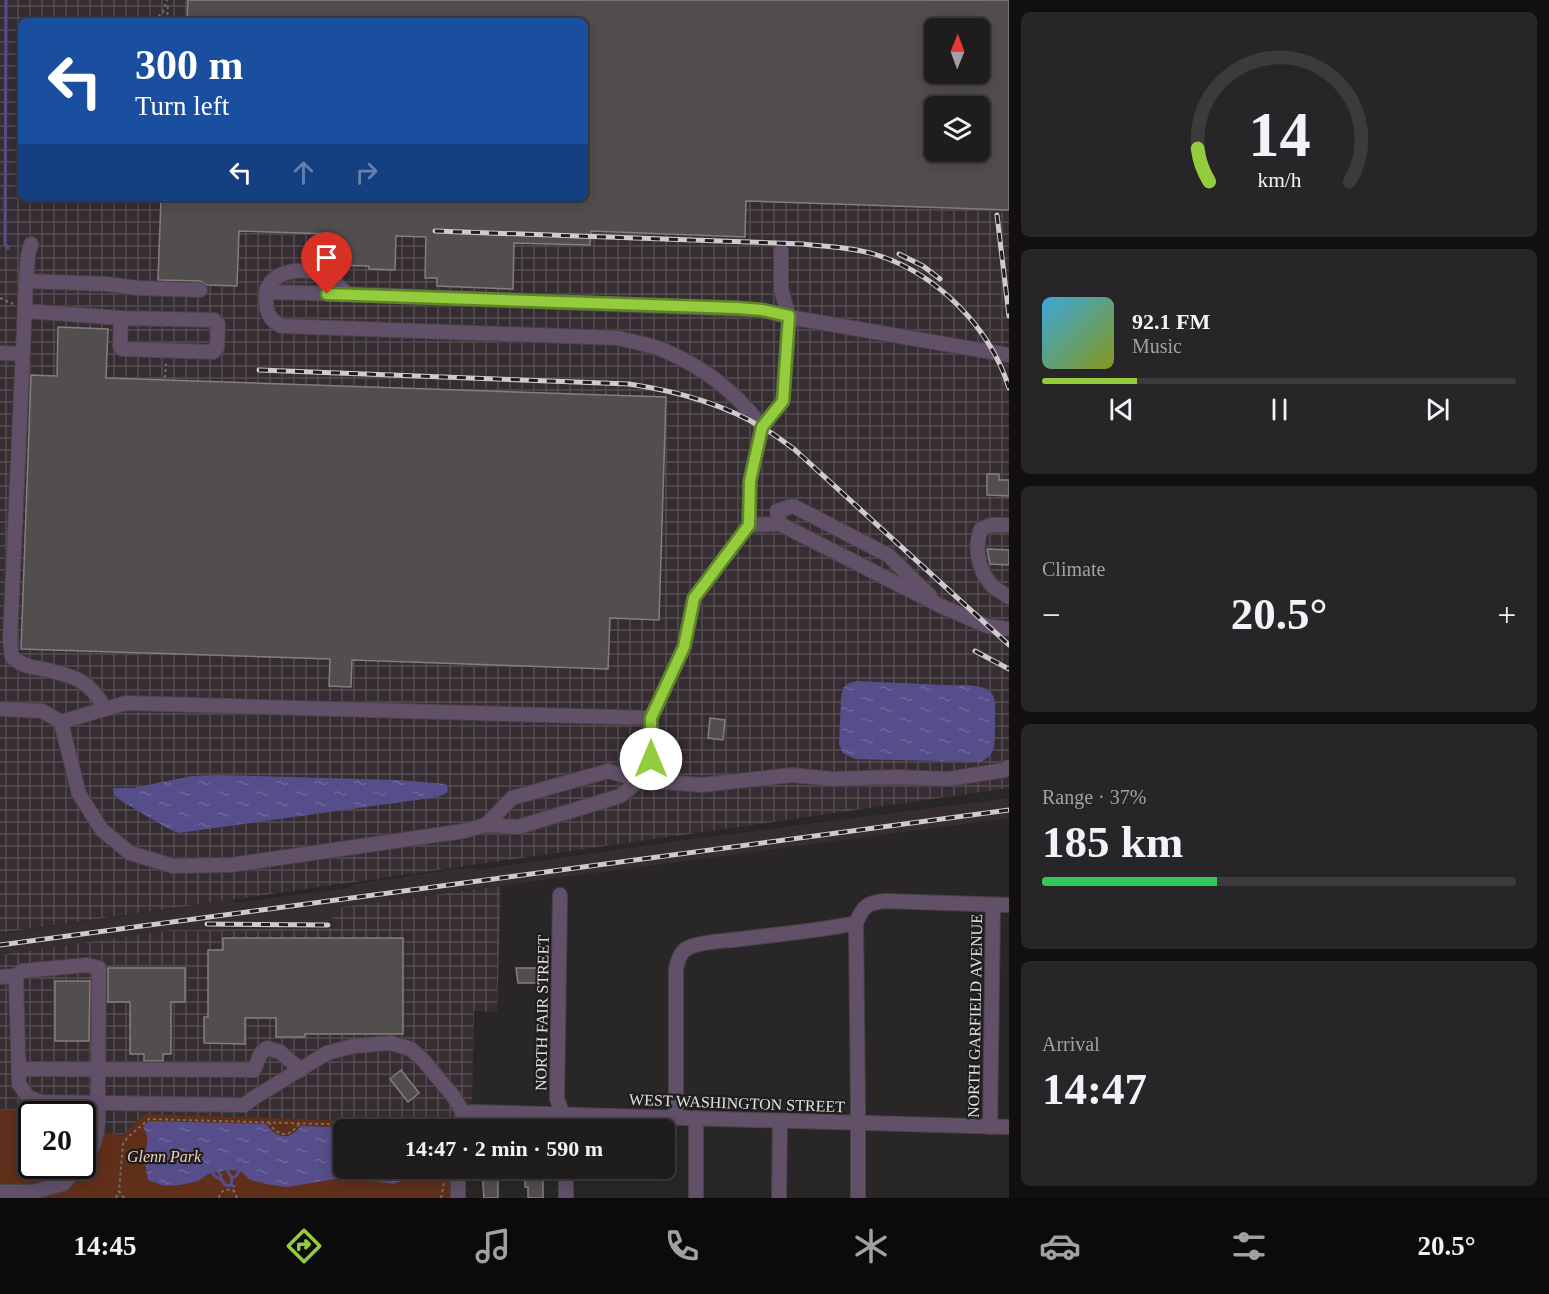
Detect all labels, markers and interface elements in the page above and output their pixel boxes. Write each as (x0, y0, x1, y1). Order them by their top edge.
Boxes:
north arrow (924, 18, 990, 84)
map controls (924, 18, 990, 162)
icon: left (36, 42, 114, 120)
text: 300 m (135, 42, 244, 88)
text: Turn left (135, 91, 229, 121)
button: layers (924, 96, 990, 162)
text: 14 (1248, 100, 1310, 169)
icon: left (224, 156, 257, 189)
icon: ahead (287, 156, 320, 189)
icon: right (350, 156, 383, 189)
text: km/h (1257, 168, 1301, 192)
pin (301, 232, 352, 294)
icon: arrive (310, 241, 343, 274)
text: 92.1 FM (1132, 309, 1210, 334)
text: Music (1132, 335, 1182, 357)
icon: previous (1105, 393, 1138, 426)
icon: pause (1263, 393, 1296, 426)
icon: next (1421, 393, 1454, 426)
text: Climate (1042, 558, 1105, 580)
text: 20.5° (1231, 589, 1327, 639)
text: − (1042, 597, 1061, 633)
text: + (1497, 597, 1516, 633)
position arrow (619, 727, 683, 791)
text: Range · 37% (1042, 786, 1146, 808)
text: 185 km (1042, 817, 1183, 867)
street label: NORTH GARFIELD AVENUE (965, 914, 985, 1118)
street label: NORTH FAIR STREET (532, 935, 552, 1091)
text: Arrival (1042, 1033, 1100, 1055)
text: 14:47 (1042, 1064, 1147, 1114)
street label: WEST WASHINGTON STREET (629, 1091, 845, 1115)
speed limit sign: 20 (18, 1101, 96, 1179)
text: 14:47 · 2 min · 590 m (405, 1136, 603, 1161)
park label: Glenn Park (127, 1148, 202, 1165)
icon: directions (283, 1225, 325, 1267)
icon: music (472, 1225, 514, 1267)
icon: phone (661, 1225, 703, 1267)
icon: climate (850, 1225, 892, 1267)
icon: car (1039, 1225, 1081, 1267)
icon: filters (1228, 1225, 1270, 1267)
text: 14:45 (73, 1231, 136, 1261)
text: 20.5° (1417, 1231, 1475, 1261)

